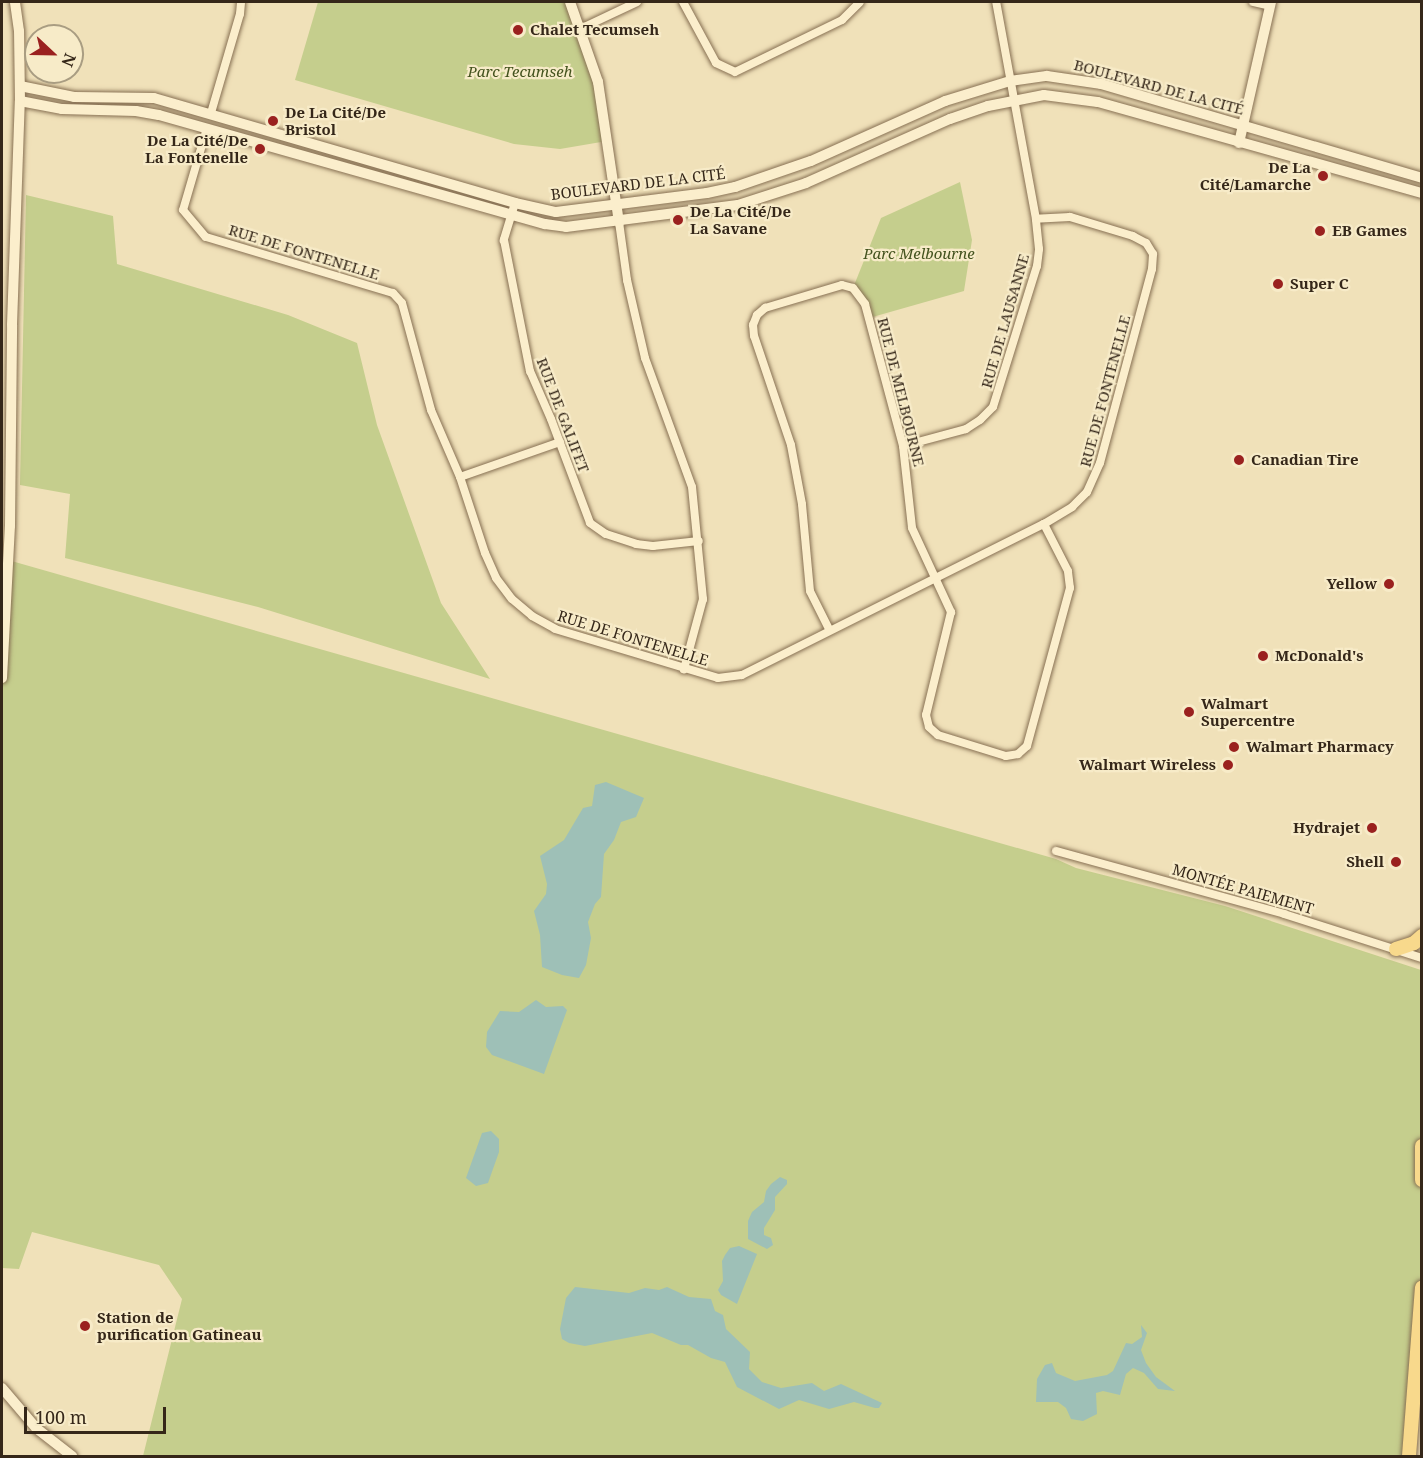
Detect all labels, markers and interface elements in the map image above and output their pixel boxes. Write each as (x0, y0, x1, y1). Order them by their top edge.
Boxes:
place label: Chalet Tecumseh (530, 21, 659, 39)
marker: Chalet Tecumseh (511, 23, 525, 37)
north arrow (24, 24, 84, 84)
text: N (56, 50, 81, 70)
street label: BOULEVARD DE LA CITÉ (1072, 56, 1246, 118)
park label: Parc Tecumseh (467, 63, 573, 81)
place label: De La Cité/De Bristol (285, 103, 386, 138)
marker: De La Cité/De Bristol (266, 114, 280, 128)
place label: De La Cité/De La Fontenelle (145, 131, 248, 166)
marker: De La Cité/De La Fontenelle (253, 142, 267, 156)
place label: De La Cité/Lamarche (1200, 158, 1311, 193)
street label: BOULEVARD DE LA CITÉ (550, 164, 726, 204)
marker: De La Cité/Lamarche (1316, 169, 1330, 183)
place label: De La Cité/De La Savane (690, 202, 791, 237)
marker: De La Cité/De La Savane (671, 213, 685, 227)
street label: RUE DE FONTENELLE (226, 220, 382, 284)
place label: EB Games (1332, 222, 1407, 240)
marker: EB Games (1313, 224, 1327, 238)
park label: Parc Melbourne (863, 245, 975, 263)
street label: RUE DE LAUSANNE (977, 252, 1033, 390)
place label: Super C (1290, 275, 1349, 293)
marker: Super C (1271, 277, 1285, 291)
street label: RUE DE FONTENELLE (1076, 313, 1134, 469)
street label: RUE DE MELBOURNE (874, 316, 928, 468)
street label: RUE DE GALIFET (533, 355, 593, 475)
place label: Canadian Tire (1251, 451, 1358, 469)
marker: Canadian Tire (1232, 453, 1246, 467)
place label: Yellow (1326, 575, 1377, 593)
marker: Yellow (1382, 577, 1396, 591)
street label: RUE DE FONTENELLE (555, 606, 711, 670)
place label: McDonald's (1275, 647, 1363, 665)
marker: McDonald's (1256, 649, 1270, 663)
place label: Walmart Supercentre (1201, 694, 1295, 729)
marker: Walmart Supercentre (1182, 705, 1196, 719)
place label: Walmart Pharmacy (1246, 738, 1394, 756)
marker: Walmart Pharmacy (1227, 740, 1241, 754)
place label: Walmart Wireless (1079, 756, 1216, 774)
marker: Walmart Wireless (1221, 758, 1235, 772)
place label: Hydrajet (1293, 819, 1360, 837)
marker: Hydrajet (1365, 821, 1379, 835)
place label: Shell (1346, 853, 1384, 871)
marker: Shell (1389, 855, 1403, 869)
street label: MONTÉE PAIEMENT (1170, 860, 1316, 918)
place label: Station de purification Gatineau (97, 1308, 261, 1343)
marker: Station de purification Gatineau (78, 1319, 92, 1333)
scale bar (27, 1395, 170, 1433)
text: 100 m (35, 1405, 87, 1429)

